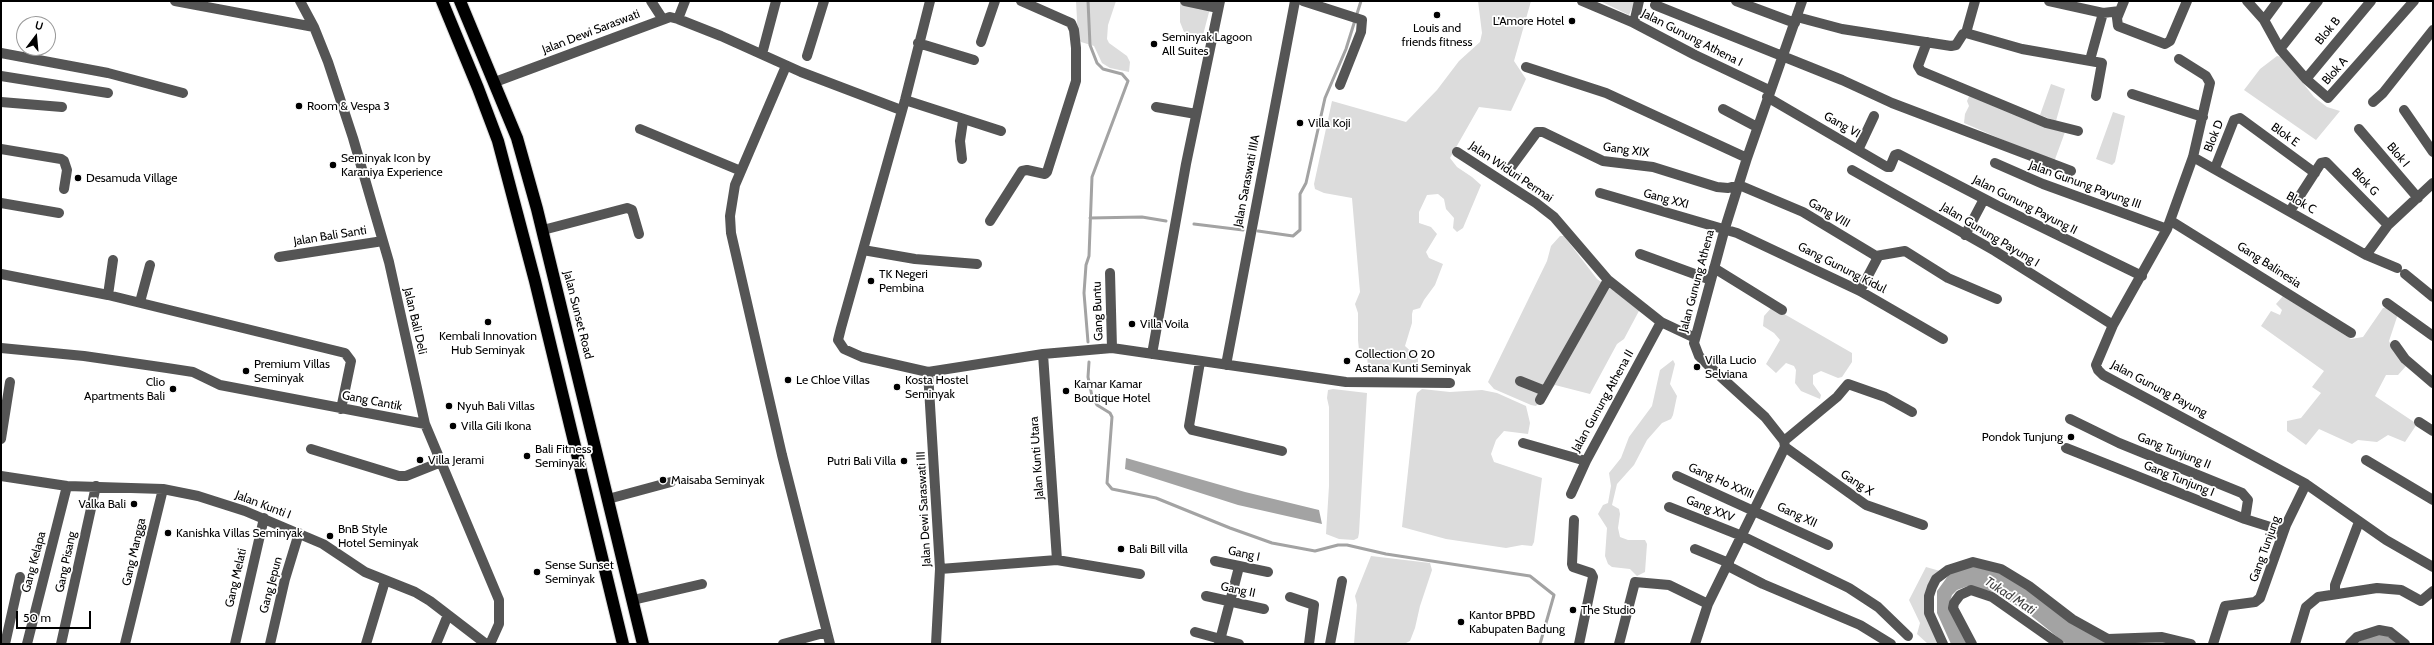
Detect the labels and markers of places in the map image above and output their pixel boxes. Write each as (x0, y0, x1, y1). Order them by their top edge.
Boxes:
marker: Louis and friends fitness (1432, 10, 1442, 20)
place label: L'Amore Hotel (1493, 14, 1564, 28)
marker: L'Amore Hotel (1567, 16, 1577, 26)
place label: Louis and friends fitness (1402, 21, 1472, 49)
place label: Seminyak Lagoon All Suites (1162, 30, 1252, 58)
marker: Seminyak Lagoon All Suites (1149, 39, 1159, 49)
place label: Room & Vespa 3 (307, 99, 390, 113)
marker: Room & Vespa 3 (294, 101, 304, 111)
place label: Villa Koji (1308, 116, 1351, 130)
marker: Villa Koji (1295, 118, 1305, 128)
place label: Seminyak Icon by Karaniya Experience (341, 151, 443, 179)
marker: Seminyak Icon by Karaniya Experience (328, 160, 338, 170)
place label: Desamuda Village (86, 171, 177, 185)
marker: Desamuda Village (73, 173, 83, 183)
place label: TK Negeri Pembina (879, 267, 928, 295)
marker: TK Negeri Pembina (866, 276, 876, 286)
marker: Kembali Innovation Hub Seminyak (483, 317, 493, 327)
place label: Villa Voila (1140, 317, 1189, 331)
marker: Villa Voila (1127, 319, 1137, 329)
place label: Kembali Innovation Hub Seminyak (439, 329, 537, 357)
place label: Collection O 20 Astana Kunti Seminyak (1355, 347, 1471, 375)
place label: Villa Lucio Selviana (1705, 353, 1756, 381)
marker: Collection O 20 Astana Kunti Seminyak (1342, 356, 1352, 366)
place label: Premium Villas Seminyak (254, 357, 330, 385)
marker: Villa Lucio Selviana (1692, 362, 1702, 372)
marker: Premium Villas Seminyak (241, 366, 251, 376)
place label: Le Chloe Villas (796, 373, 870, 387)
place label: Kosta Hostel Seminyak (905, 373, 968, 401)
place label: Clio Apartments Bali (84, 375, 165, 403)
marker: Le Chloe Villas (783, 375, 793, 385)
place label: Kamar Kamar Boutique Hotel (1074, 377, 1150, 405)
marker: Kosta Hostel Seminyak (892, 382, 902, 392)
marker: Clio Apartments Bali (168, 384, 178, 394)
marker: Kamar Kamar Boutique Hotel (1061, 386, 1071, 396)
place label: Nyuh Bali Villas (457, 399, 535, 413)
marker: Nyuh Bali Villas (444, 401, 454, 411)
place label: Villa Gili Ikona (461, 419, 531, 433)
marker: Villa Gili Ikona (448, 421, 458, 431)
place label: Pondok Tunjung (1982, 430, 2063, 444)
marker: Pondok Tunjung (2066, 432, 2076, 442)
place label: Bali Fitness Seminyak (535, 442, 592, 470)
marker: Bali Fitness Seminyak (522, 451, 532, 461)
place label: Villa Jerami (428, 453, 484, 467)
place label: Putri Bali Villa (827, 454, 896, 468)
marker: Villa Jerami (415, 455, 425, 465)
marker: Putri Bali Villa (899, 456, 909, 466)
place label: Maisaba Seminyak (671, 473, 765, 487)
marker: Maisaba Seminyak (658, 475, 668, 485)
place label: Valka Bali (78, 497, 126, 511)
marker: Valka Bali (129, 499, 139, 509)
place label: BnB Style Hotel Seminyak (338, 522, 418, 550)
place label: Kanishka Villas Seminyak (176, 526, 302, 540)
marker: Kanishka Villas Seminyak (163, 528, 173, 538)
marker: BnB Style Hotel Seminyak (325, 531, 335, 541)
place label: Bali Bill villa (1129, 542, 1188, 556)
marker: Bali Bill villa (1116, 544, 1126, 554)
place label: Sense Sunset Seminyak (545, 558, 614, 586)
marker: Sense Sunset Seminyak (532, 567, 542, 577)
place label: The Studio (1581, 603, 1636, 617)
marker: The Studio (1568, 605, 1578, 615)
place label: Kantor BPBD Kabupaten Badung (1469, 608, 1565, 636)
marker: Kantor BPBD Kabupaten Badung (1456, 617, 1466, 627)

